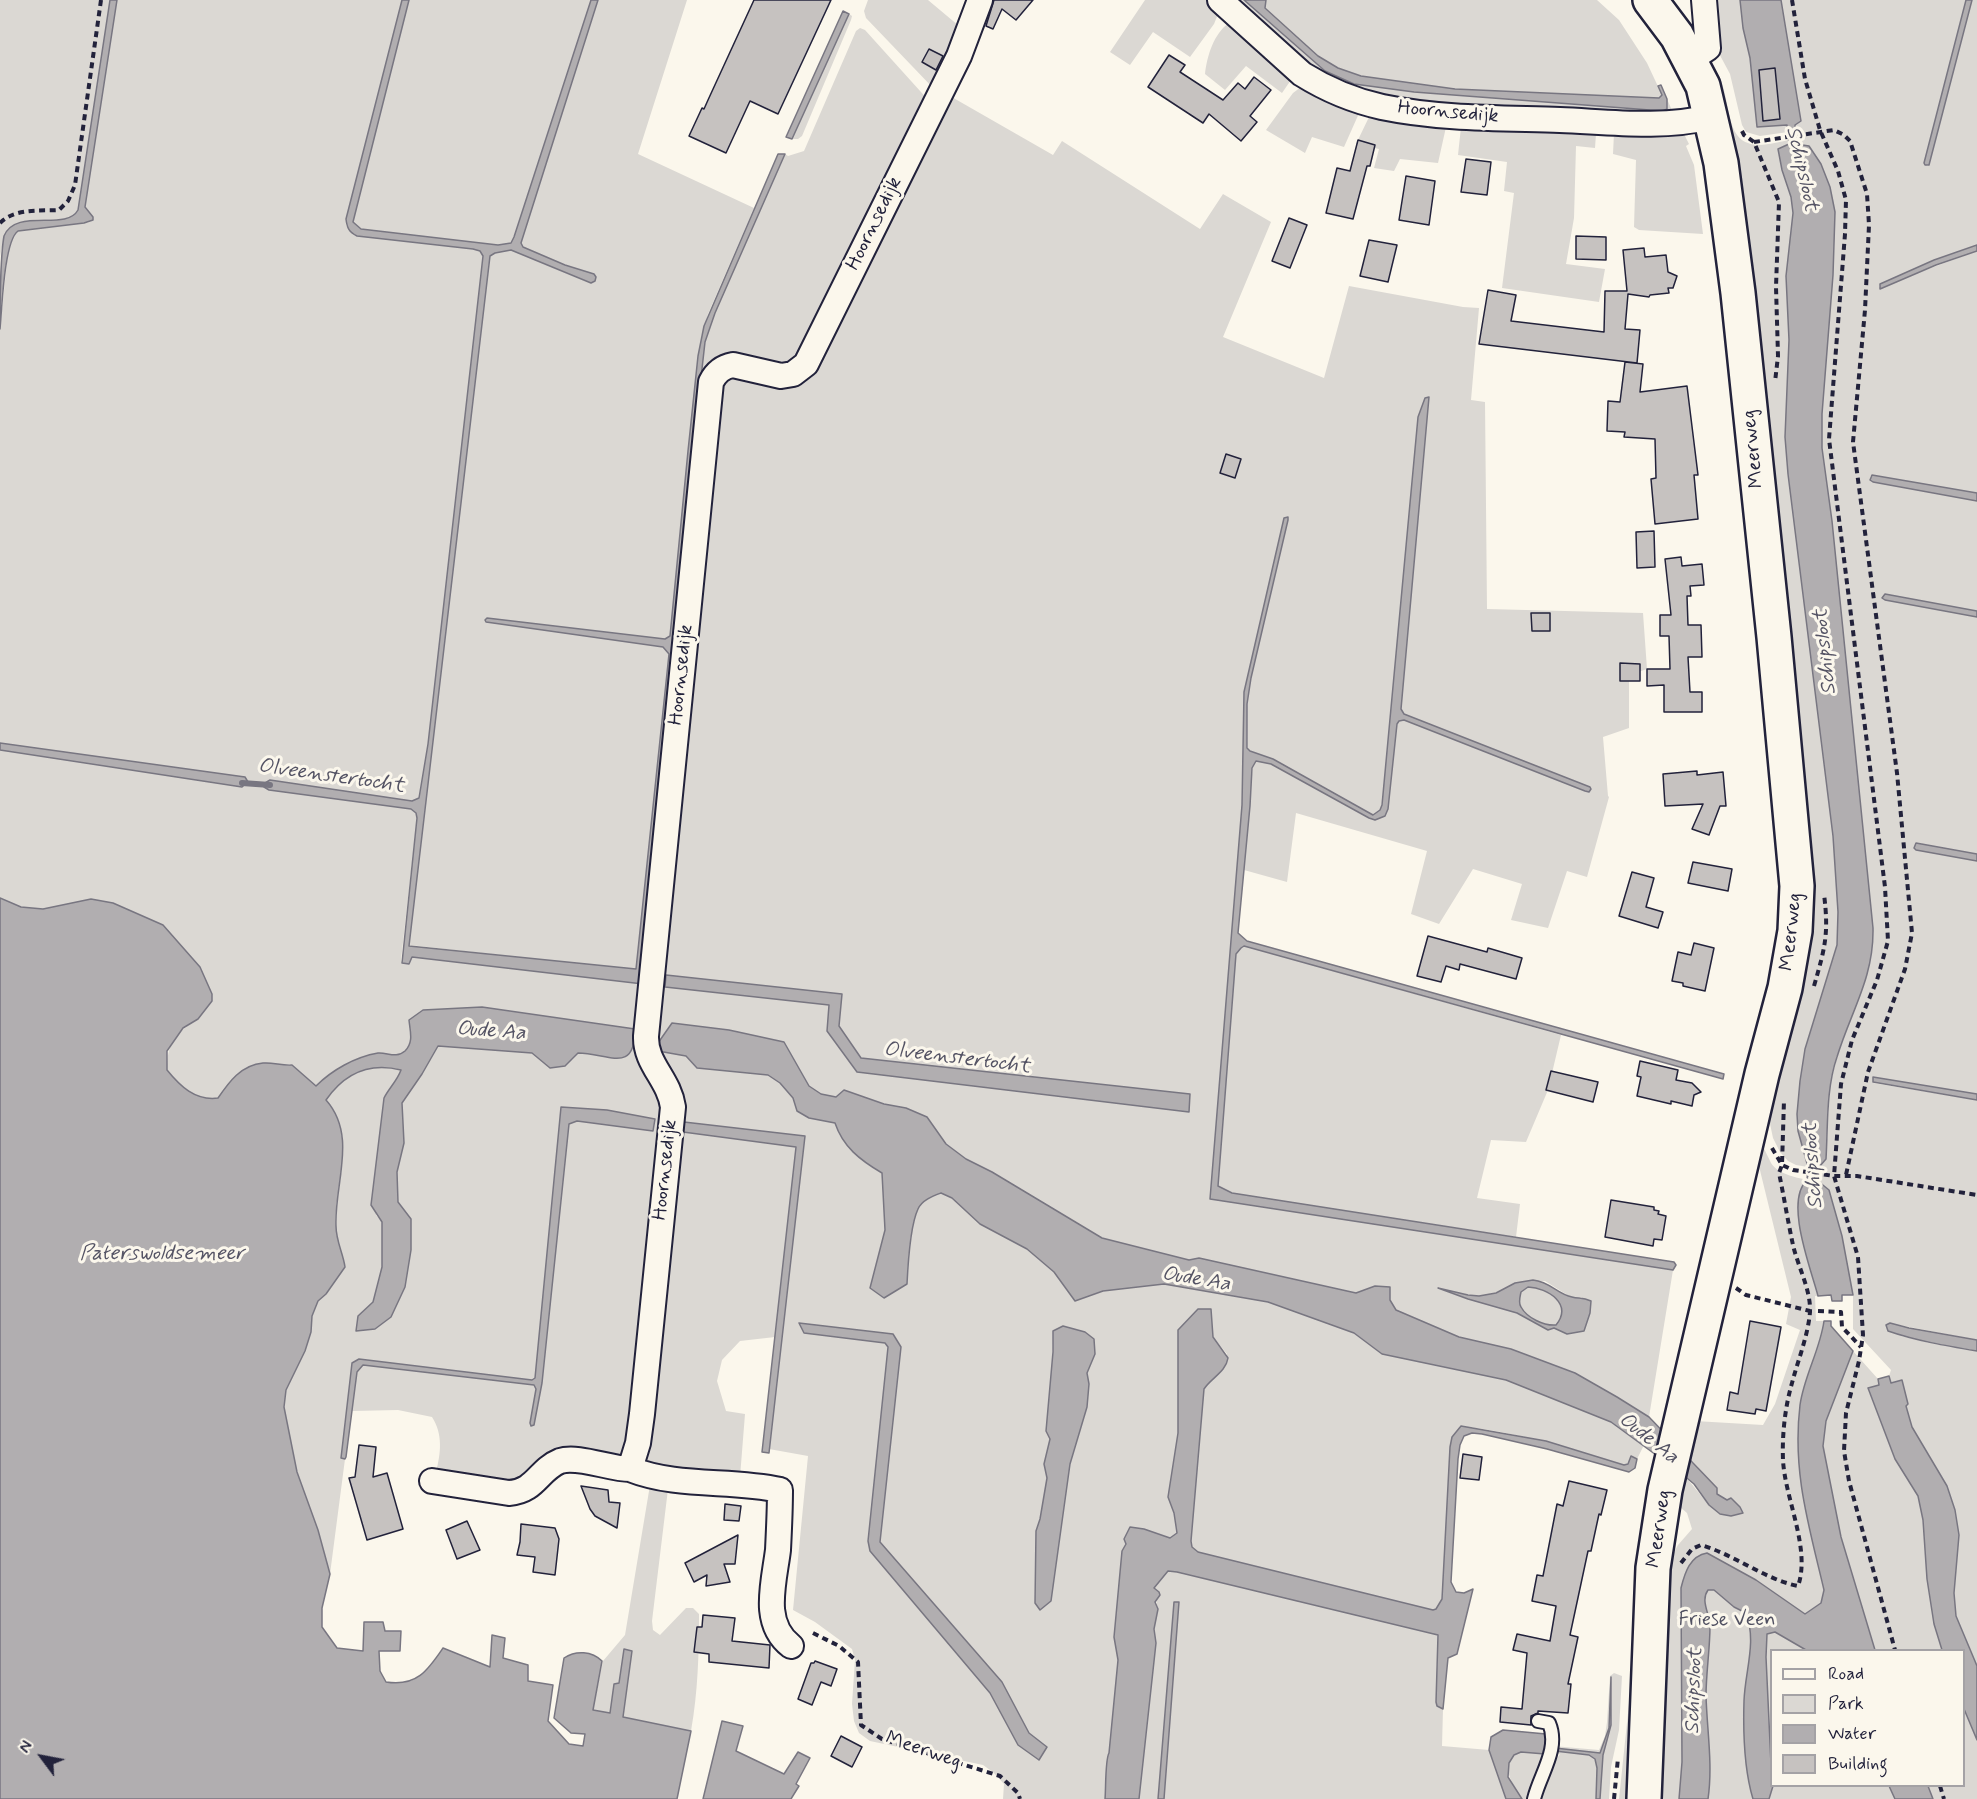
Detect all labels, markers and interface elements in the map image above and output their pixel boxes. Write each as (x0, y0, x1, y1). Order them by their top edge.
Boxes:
street label: Hoornsedijk (1397, 97, 1499, 129)
water label: Schipsloot (1779, 124, 1823, 214)
street label: Hoornsedijk (842, 173, 908, 275)
street label: Meerweg (1738, 409, 1770, 489)
water label: Schipsloot (1809, 608, 1843, 696)
street label: Hoornsedijk (665, 623, 699, 727)
water label: Olveenstertocht (256, 754, 406, 800)
street label: Meerweg (1776, 892, 1808, 972)
water label: Oude Aa (456, 1017, 526, 1047)
water label: Olveenstertocht (882, 1038, 1032, 1080)
street label: Hoornsedijk (649, 1118, 683, 1222)
water label: Schipsloot (1798, 1122, 1830, 1210)
water label: Paterswoldsemeer (80, 1242, 244, 1268)
water label: Oude Aa (1160, 1262, 1232, 1298)
water label: Oude Aa (1613, 1408, 1683, 1470)
street label: Meerweg (1643, 1488, 1677, 1570)
park label: Friese Veen (1678, 1609, 1776, 1633)
water label: Schipsloot (1681, 1648, 1709, 1734)
legend (1770, 1649, 1965, 1787)
text: Road (1828, 1662, 1864, 1686)
text: Park (1828, 1692, 1864, 1716)
text: Water (1828, 1722, 1876, 1746)
north arrow (12, 1727, 72, 1787)
street label: Meerweg (882, 1727, 964, 1775)
text: N (15, 1737, 38, 1757)
text: Building (1828, 1752, 1888, 1776)

